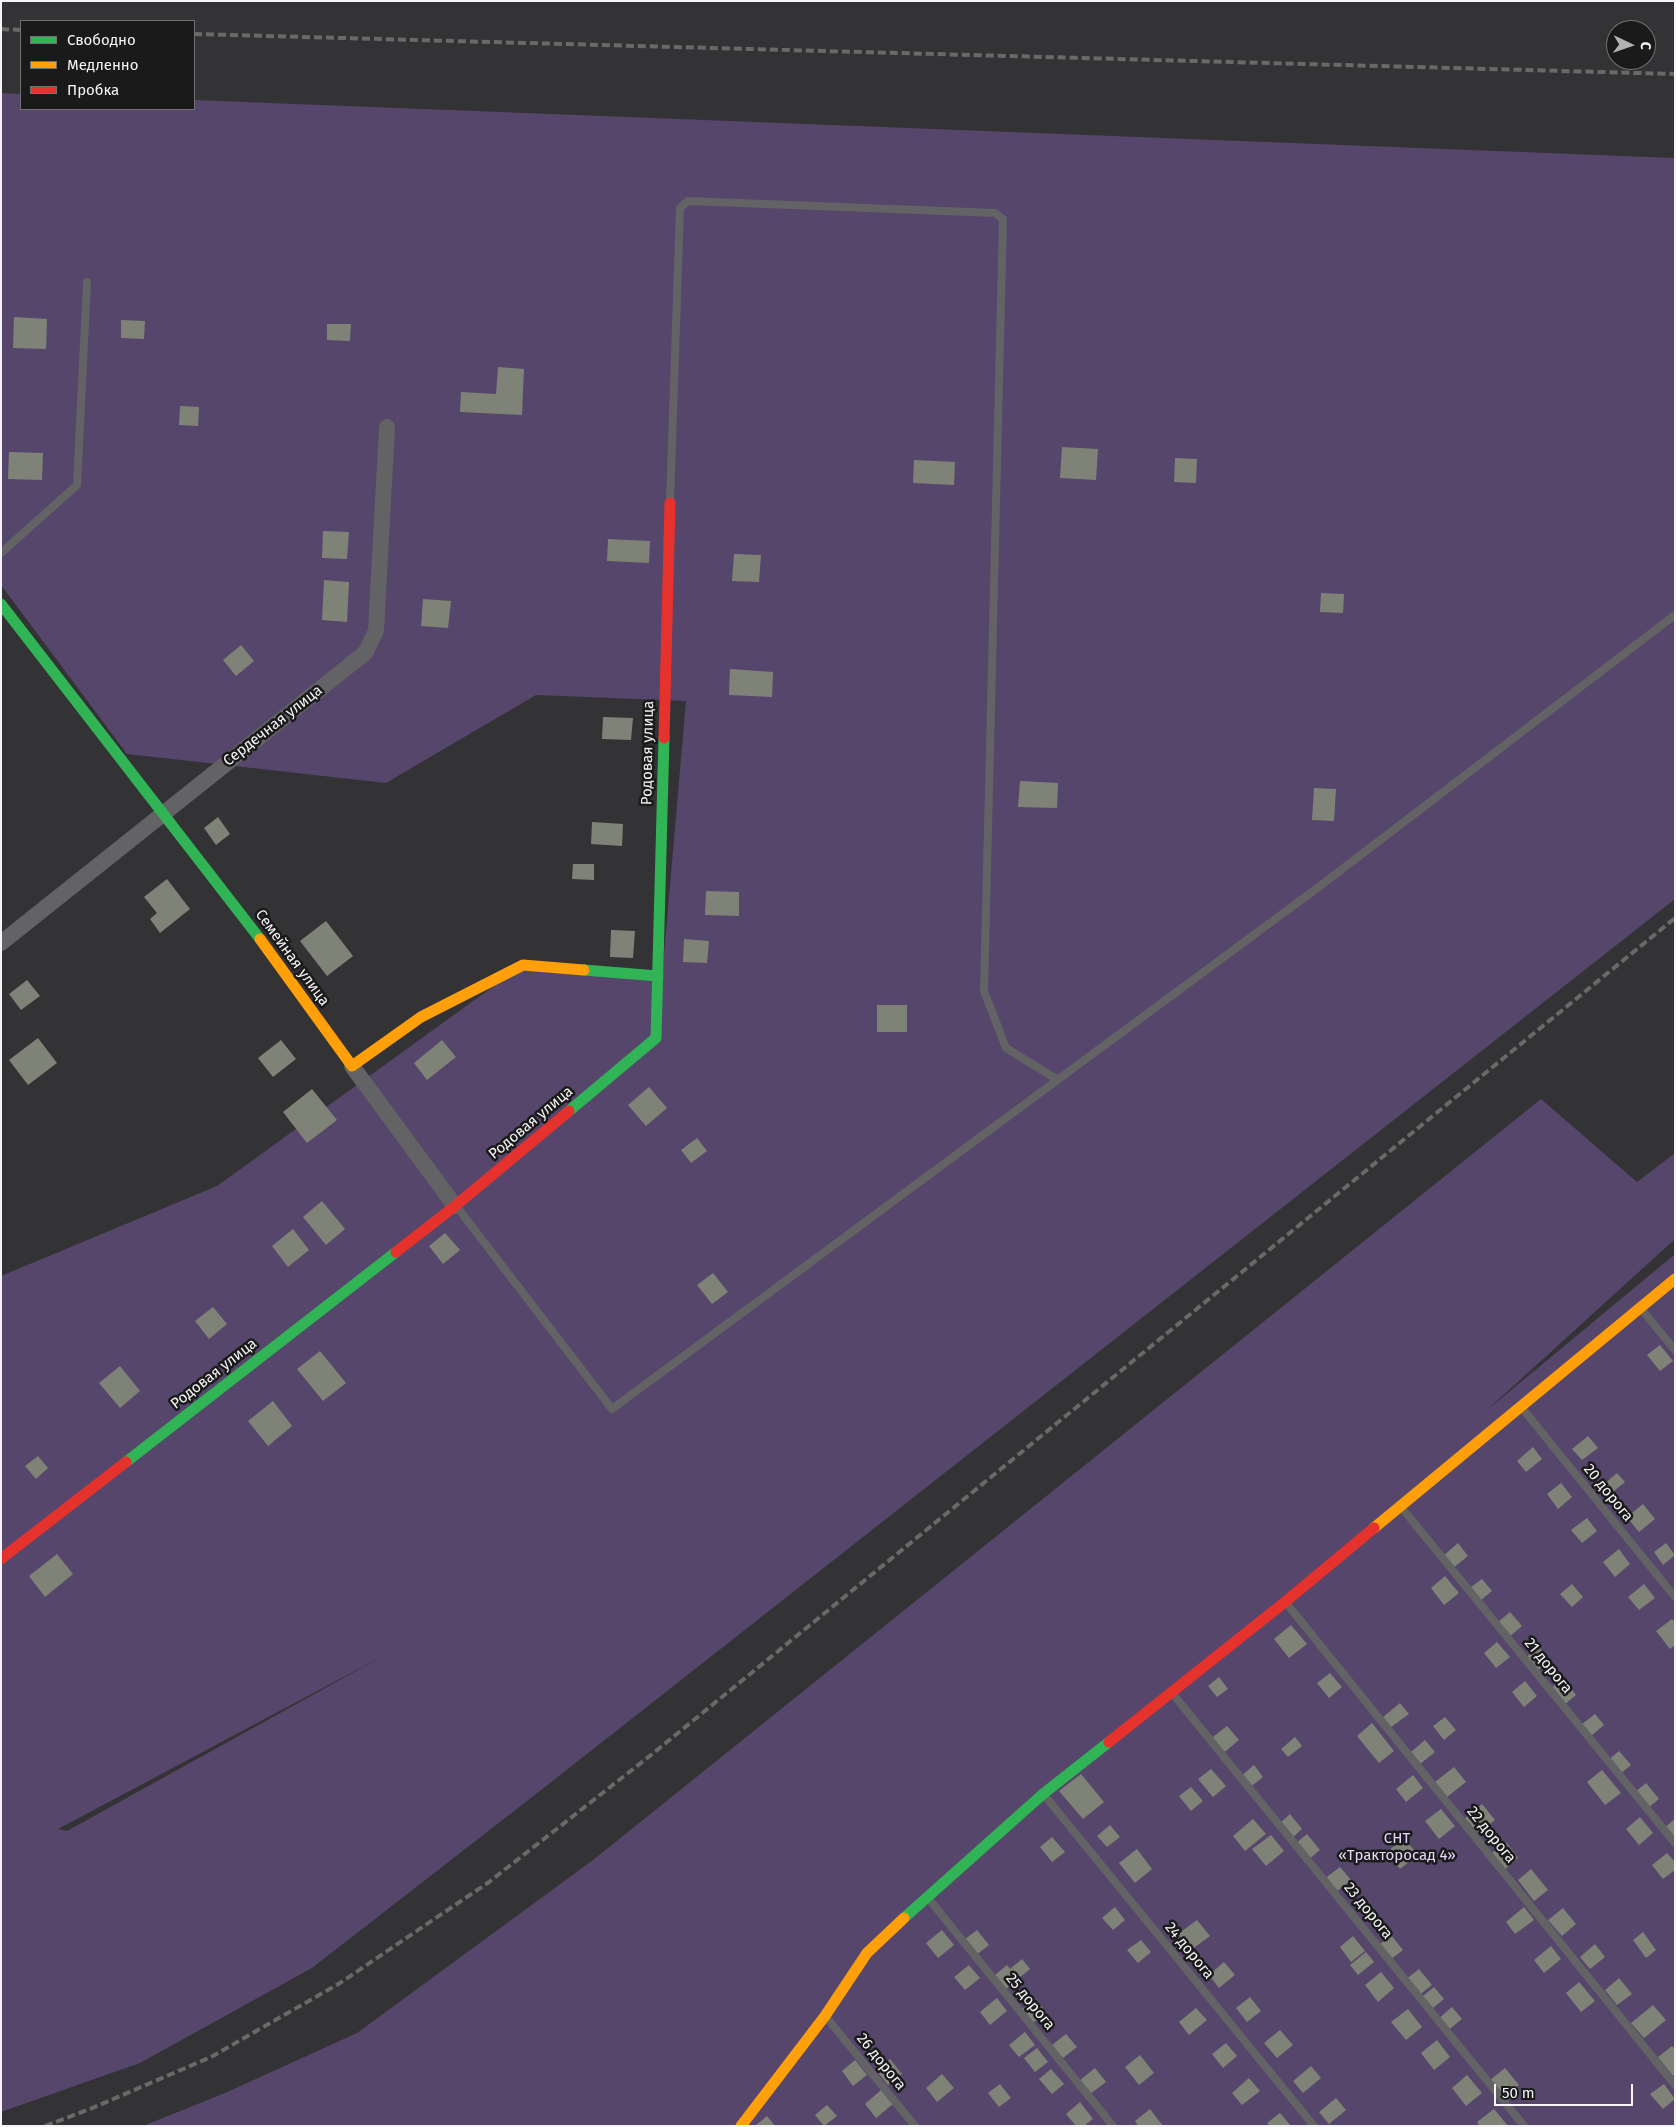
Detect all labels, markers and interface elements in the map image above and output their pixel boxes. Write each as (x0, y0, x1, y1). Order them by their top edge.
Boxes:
legend (20, 20, 195, 110)
north arrow (1606, 20, 1656, 70)
text: Свободно (67, 31, 136, 49)
text: С (1637, 41, 1654, 50)
text: Медленно (67, 56, 139, 74)
text: Пробка (67, 81, 119, 99)
street label: Сердечная улица (220, 682, 326, 770)
street label: Родовая улица (638, 701, 658, 805)
street label: Семейная улица (251, 906, 333, 1010)
street label: Родовая улица (485, 1083, 577, 1163)
street label: Родовая улица (167, 1335, 261, 1413)
street label: 20 дорога (1579, 1461, 1637, 1525)
street label: 21 дорога (1520, 1635, 1576, 1697)
street label: 22 дорога (1463, 1803, 1519, 1867)
park label: СНТ «Тракторосад 4» (1338, 1830, 1456, 1865)
street label: 23 дорога (1340, 1879, 1396, 1943)
street label: 24 дорога (1161, 1919, 1217, 1983)
street label: 25 дорога (1002, 1970, 1058, 2034)
street label: 26 дорога (853, 2030, 909, 2094)
scale bar (1496, 2074, 1635, 2106)
text: 50 m (1502, 2084, 1535, 2102)

